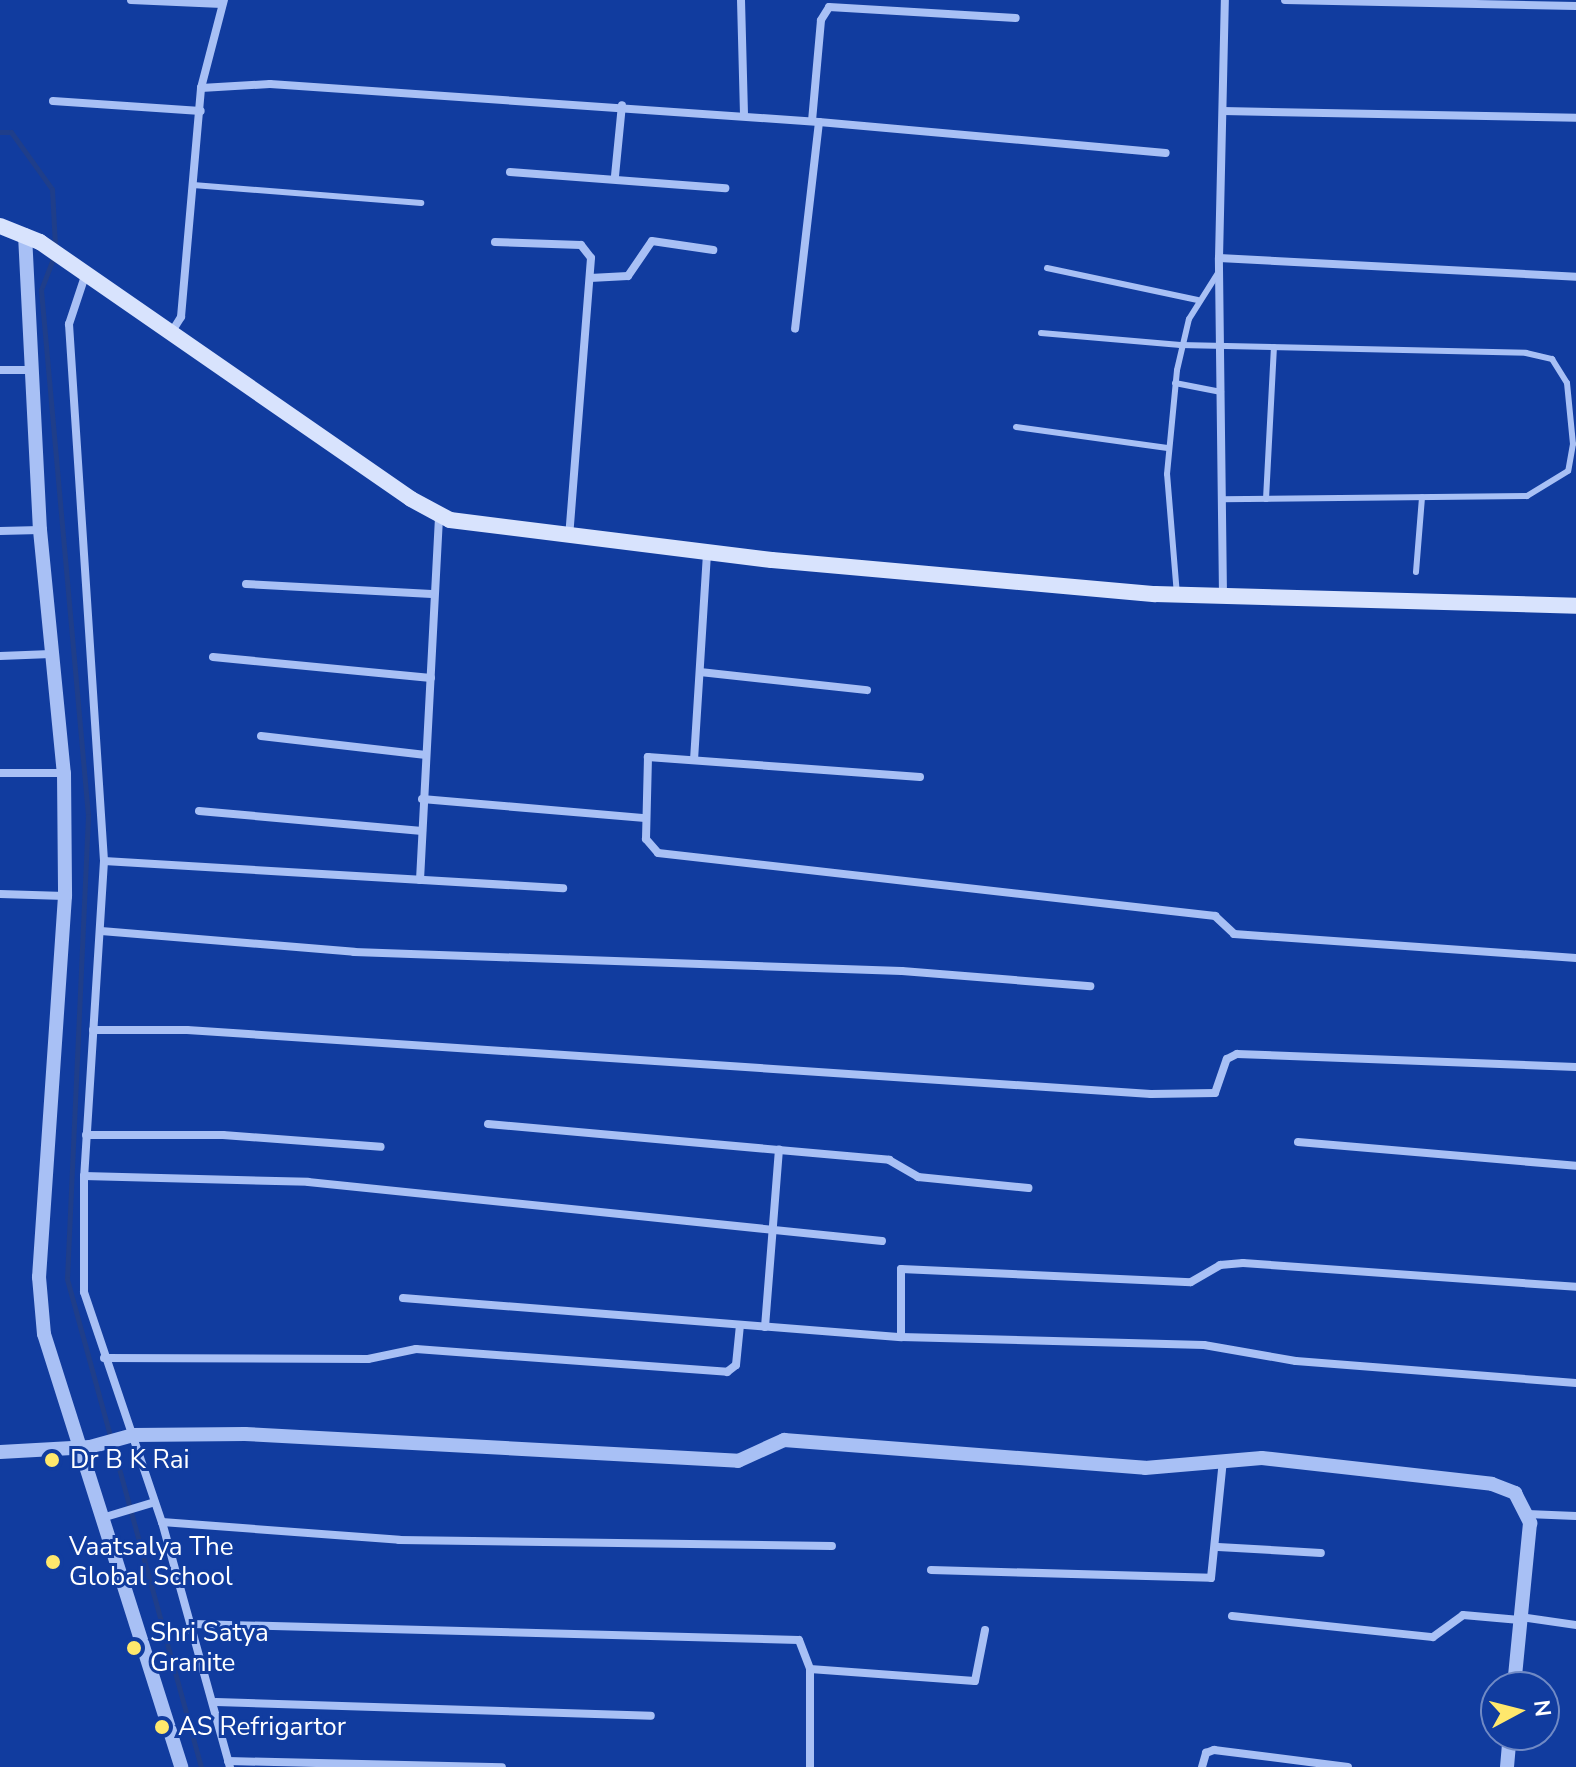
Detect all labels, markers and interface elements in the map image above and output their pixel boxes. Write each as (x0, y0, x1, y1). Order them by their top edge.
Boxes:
place label: Dr B K Rai (70, 1444, 190, 1476)
marker: Dr B K Rai (41, 1449, 63, 1471)
place label: Vaatsalya The Global School (69, 1531, 234, 1592)
marker: Vaatsalya The Global School (44, 1553, 62, 1571)
place label: Shri Satya Granite (150, 1617, 269, 1678)
marker: Shri Satya Granite (125, 1639, 143, 1657)
north arrow (1480, 1671, 1560, 1751)
text: N (1526, 1698, 1558, 1718)
place label: AS Refrigartor (178, 1711, 346, 1743)
marker: AS Refrigartor (153, 1718, 171, 1736)

